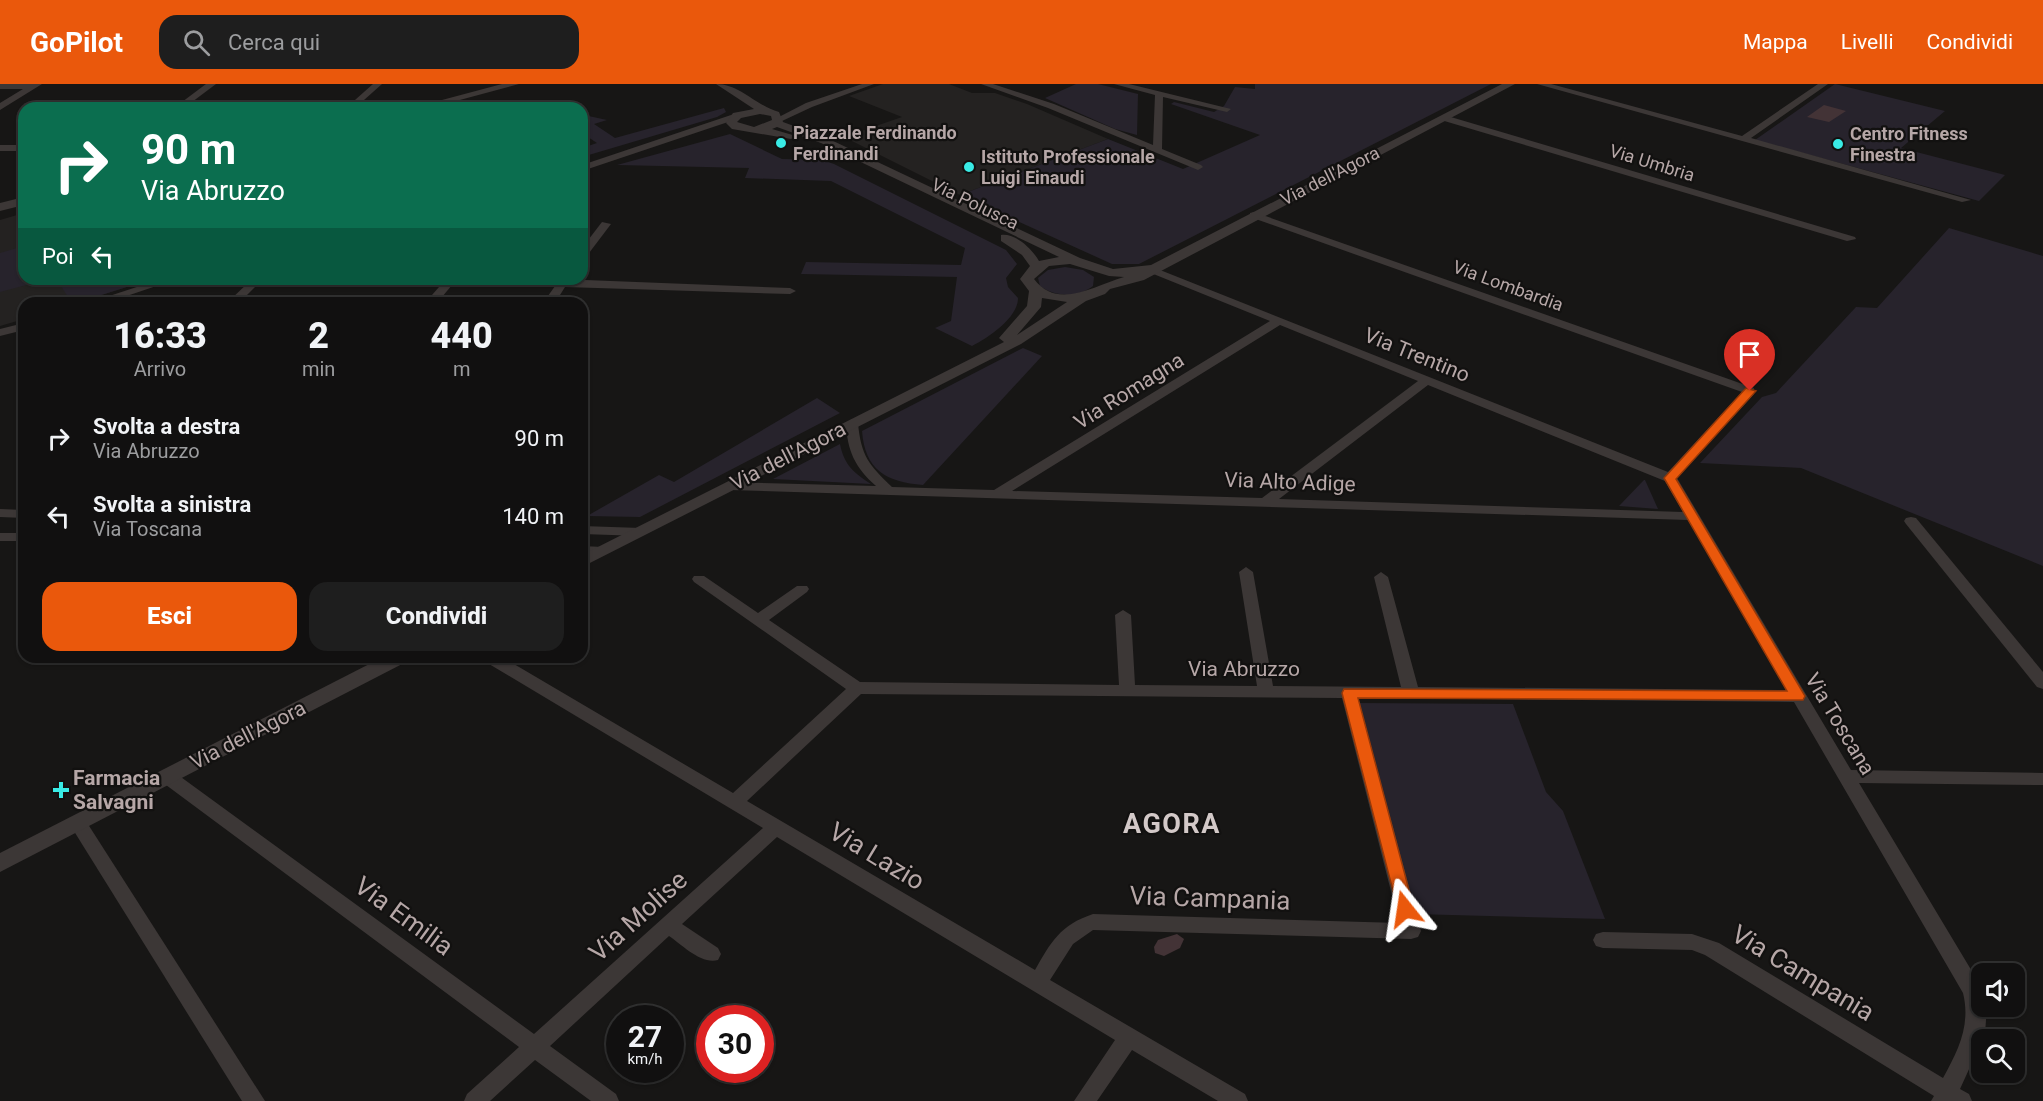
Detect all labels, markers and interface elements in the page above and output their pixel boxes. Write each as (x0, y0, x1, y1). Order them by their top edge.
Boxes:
search box (159, 15, 579, 69)
text: GoPilot (30, 26, 123, 59)
icon: search (180, 26, 213, 59)
text: Cerca qui (228, 30, 320, 55)
text: Mappa (1743, 30, 1808, 54)
text: Livelli (1841, 30, 1894, 54)
text: Condividi (1927, 30, 2013, 54)
place label: Piazzale Ferdinando Ferdinandi (793, 122, 957, 164)
place label: Centro Fitness Finestra (1850, 123, 1968, 165)
text: 90 m (141, 125, 236, 174)
icon: right (42, 126, 120, 204)
marker: Piazzale Ferdinando Ferdinandi (774, 136, 788, 150)
marker: Centro Fitness Finestra (1831, 137, 1845, 151)
street label: Via Umbria (1607, 140, 1697, 185)
street label: Via dell'Agora (1277, 142, 1383, 209)
place label: Istituto Professionale Luigi Einaudi (981, 146, 1155, 188)
marker: Istituto Professionale Luigi Einaudi (962, 160, 976, 174)
street label: Via Polusca (928, 173, 1022, 234)
text: Via Abruzzo (141, 175, 285, 207)
icon: left (86, 240, 119, 273)
text: Poi (42, 244, 74, 269)
street label: Via Lombardia (1450, 256, 1566, 315)
text: 16:33 (113, 315, 207, 357)
text: 2 (308, 315, 329, 357)
text: 440 (431, 315, 493, 357)
street label: Via Trentino (1361, 323, 1473, 387)
pin (1724, 329, 1775, 391)
icon: arrive (1733, 338, 1766, 371)
street label: Via Romagna (1070, 348, 1188, 434)
text: Arrivo (134, 357, 186, 381)
text: min (302, 357, 335, 381)
text: m (453, 357, 470, 381)
text: Svolta a destra (93, 414, 240, 439)
street label: Via dell'Agora (726, 417, 850, 495)
icon: right (42, 422, 75, 455)
text: 90 m (515, 426, 564, 451)
text: Via Abruzzo (93, 439, 200, 463)
street label: Via Alto Adige (1224, 468, 1356, 496)
text: Svolta a sinistra (93, 492, 251, 517)
icon: left (42, 500, 75, 533)
text: 140 m (502, 504, 564, 529)
text: Via Toscana (93, 517, 202, 541)
button: Esci (42, 582, 297, 651)
button: Condividi (309, 582, 564, 651)
street label: Via Abruzzo (1188, 657, 1300, 681)
street label: Via Toscana (1800, 669, 1880, 779)
street label: Via dell'Agora (186, 696, 310, 774)
place label: Farmacia Salvagni (73, 766, 160, 814)
marker: Farmacia Salvagni (54, 783, 68, 797)
district label: AGORA (1123, 808, 1221, 840)
street label: Via Lazio (824, 816, 930, 896)
street label: Via Molise (583, 864, 693, 968)
street label: Via Emilia (349, 870, 459, 962)
position arrow (1373, 877, 1437, 941)
street label: Via Campania (1129, 880, 1291, 916)
street label: Via Campania (1726, 919, 1880, 1027)
map controls (1971, 963, 2025, 1083)
button: sound (1971, 963, 2025, 1017)
speed limit sign: 30 (696, 1005, 774, 1083)
text: 27 (628, 1019, 662, 1054)
button: search (1971, 1029, 2025, 1083)
text: km/h (627, 1050, 663, 1068)

